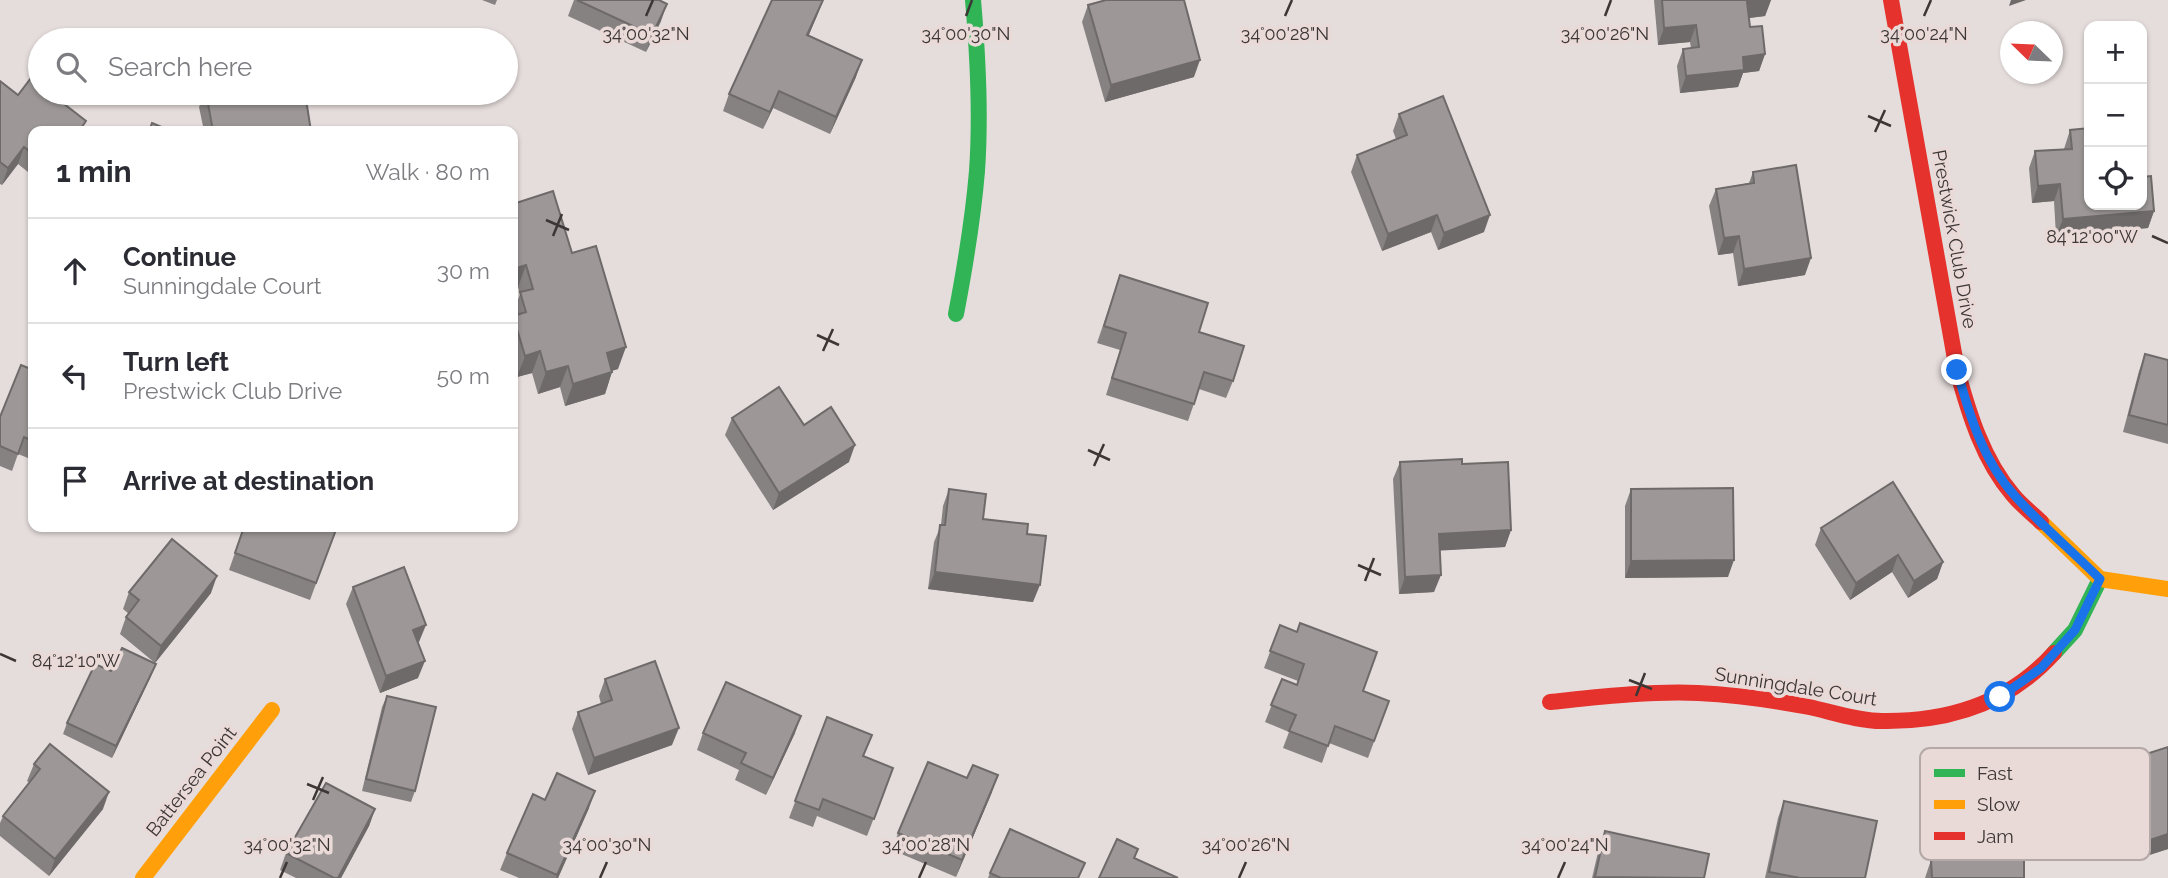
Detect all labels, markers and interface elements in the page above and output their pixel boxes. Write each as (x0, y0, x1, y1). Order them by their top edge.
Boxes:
north arrow (2000, 21, 2063, 84)
map controls (2084, 21, 2147, 210)
button: + (2084, 21, 2147, 84)
text: 34°00'32"N (602, 23, 690, 44)
text: 34°00'30"N (922, 23, 1010, 44)
text: 34°00'28"N (1241, 23, 1329, 44)
text: 34°00'26"N (1561, 23, 1649, 44)
text: 34°00'24"N (1880, 23, 1968, 44)
search box (28, 28, 518, 105)
icon: search (52, 48, 90, 86)
text: Search here (108, 52, 252, 82)
button: − (2084, 84, 2147, 147)
button: locate (2084, 147, 2147, 210)
street label: Prestwick Club Drive (1928, 148, 1982, 330)
text: 1 min (56, 154, 132, 189)
text: Walk · 80 m (365, 158, 490, 185)
text: 84°12'00"W (2046, 226, 2138, 247)
text: Continue (123, 242, 236, 272)
icon: ahead (56, 252, 94, 290)
text: 30 m (437, 257, 490, 284)
text: Sunningdale Court (123, 272, 321, 299)
text: Turn left (123, 347, 229, 377)
route end (1941, 354, 1972, 385)
icon: left (56, 357, 94, 395)
text: 50 m (436, 362, 490, 389)
text: Prestwick Club Drive (123, 377, 342, 404)
icon: arrive (56, 462, 94, 500)
text: Arrive at destination (123, 466, 374, 496)
text: 84°12'10"W (32, 650, 120, 671)
street label: Sunningdale Court (1713, 662, 1879, 710)
route start (1984, 681, 2015, 712)
street label: Battersea Point (141, 721, 241, 840)
legend (1920, 748, 2150, 860)
text: Fast (1977, 762, 2013, 784)
text: Slow (1977, 793, 2021, 815)
text: Jam (1977, 825, 2014, 847)
text: 34°00'32"N (243, 834, 331, 855)
text: 34°00'30"N (563, 834, 651, 855)
text: 34°00'28"N (882, 834, 970, 855)
text: 34°00'26"N (1202, 834, 1290, 855)
text: 34°00'24"N (1521, 834, 1609, 855)

